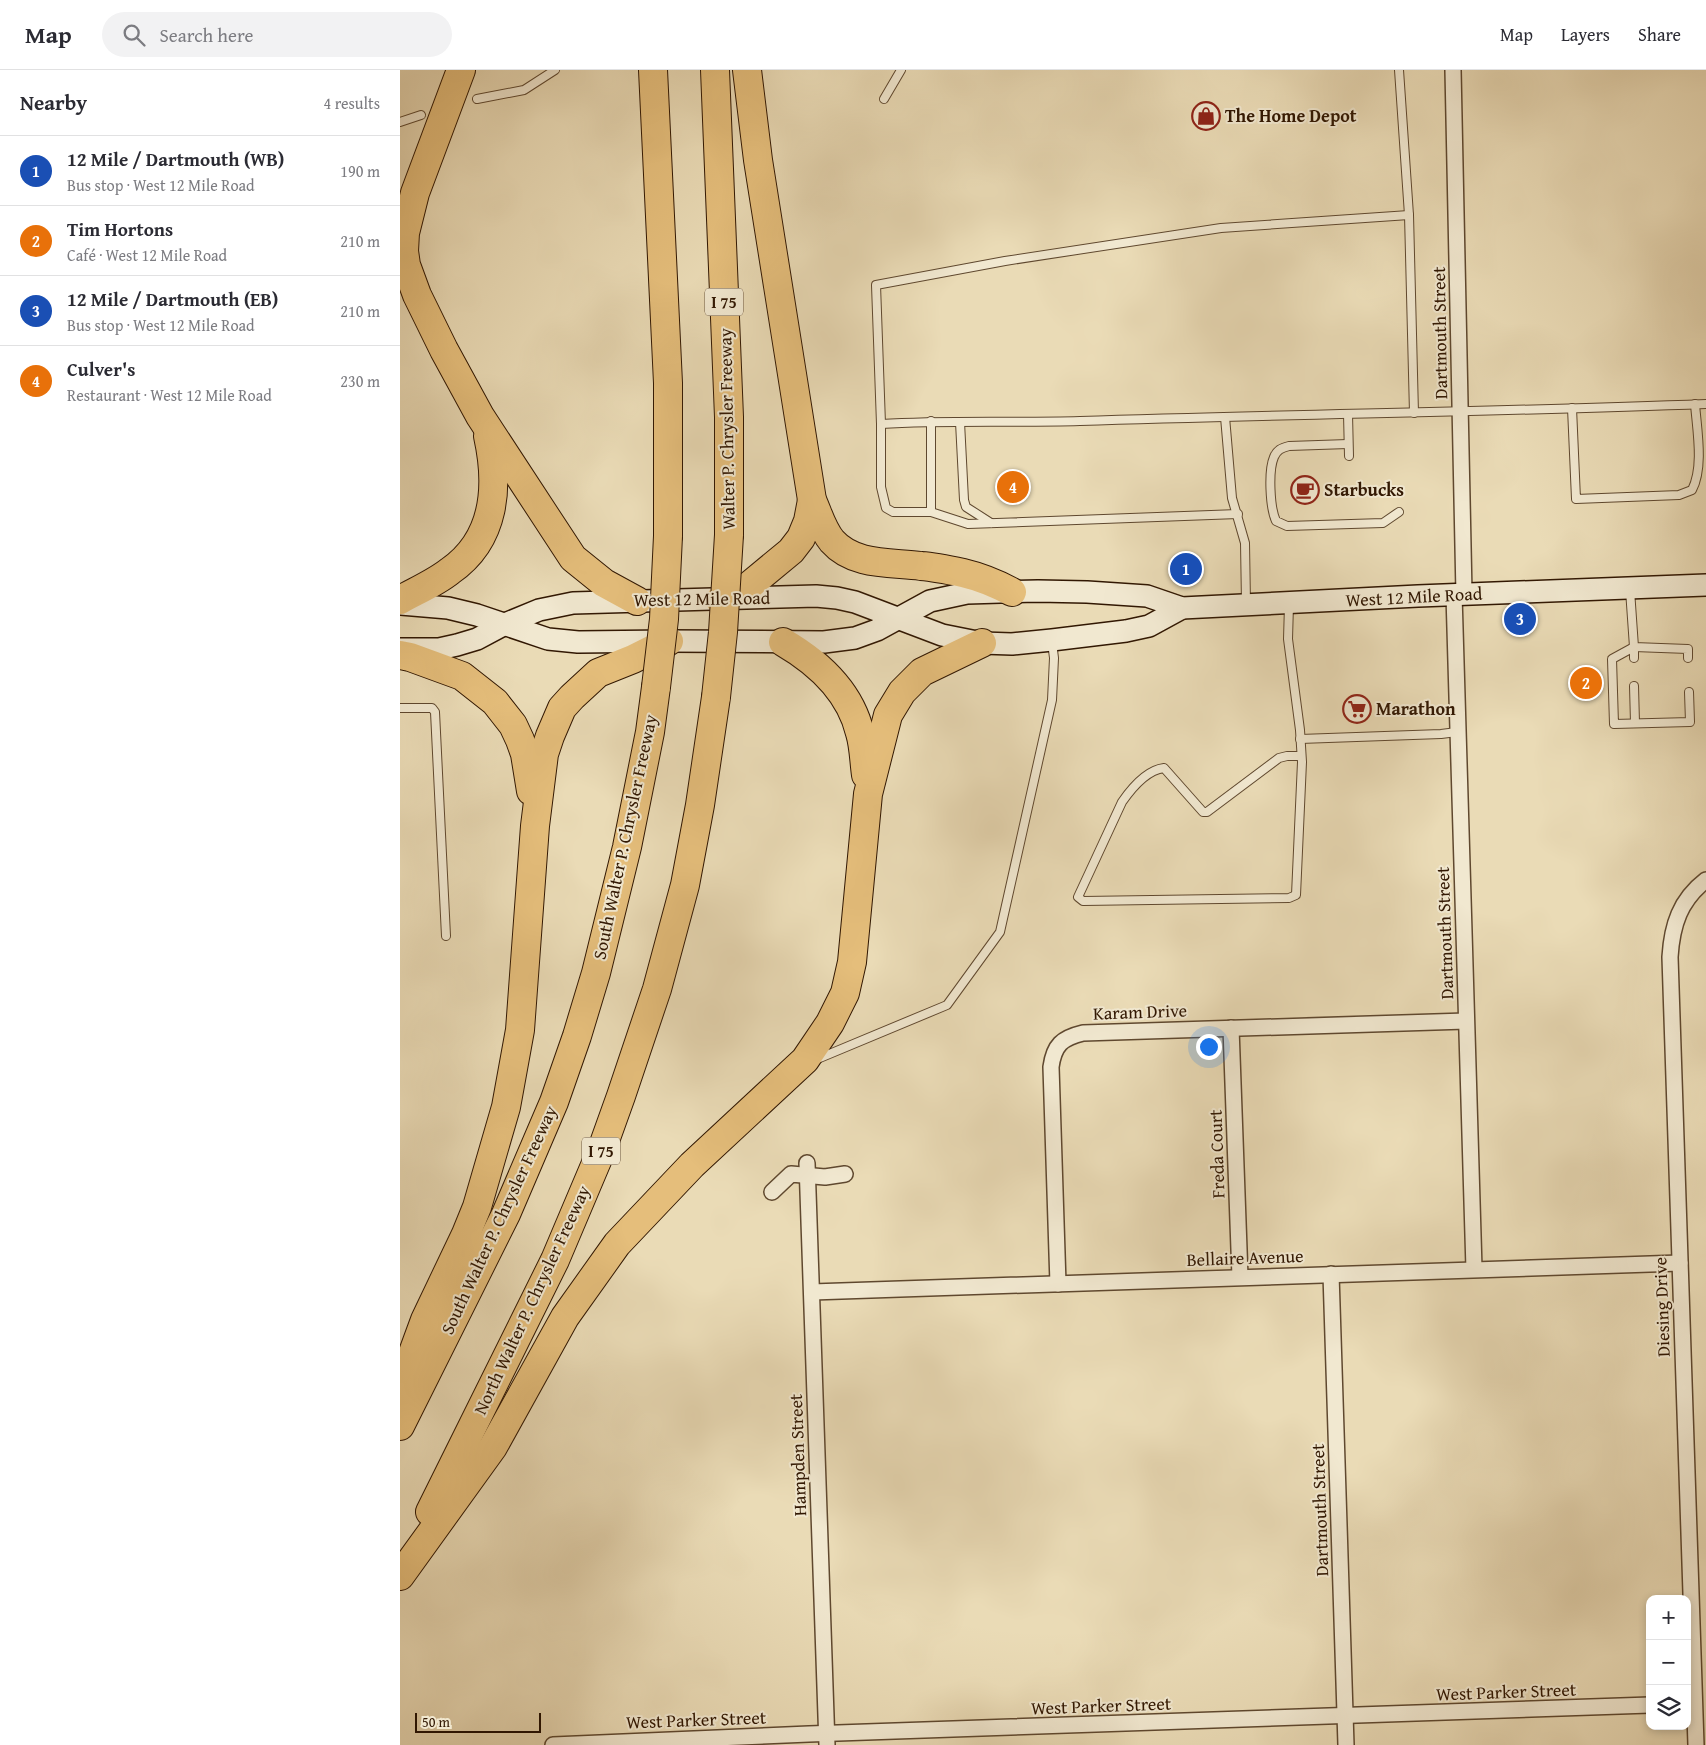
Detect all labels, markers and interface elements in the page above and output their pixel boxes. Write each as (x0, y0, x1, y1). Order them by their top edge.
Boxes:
search box (102, 12, 452, 57)
text: Map (25, 17, 72, 52)
icon: search (120, 21, 148, 49)
text: Search here (160, 21, 253, 49)
text: Map (1500, 21, 1533, 48)
text: Layers (1561, 21, 1610, 48)
text: Share (1638, 21, 1681, 48)
text: Nearby (20, 87, 87, 118)
text: 4 results (323, 91, 380, 115)
shop icon: The Home Depot (1191, 101, 1221, 131)
place label: The Home Depot (1225, 102, 1357, 129)
text: 12 Mile / Dartmouth (WB) (67, 145, 284, 173)
text: 1 (32, 159, 40, 183)
text: 190 m (340, 159, 380, 183)
text: Bus stop · West 12 Mile Road (67, 173, 255, 197)
text: Tim Hortons (67, 215, 173, 243)
text: 2 (32, 229, 40, 253)
text: 210 m (340, 229, 380, 253)
text: Café · West 12 Mile Road (67, 243, 227, 267)
street label: Dartmouth Street (1425, 266, 1454, 400)
text: 12 Mile / Dartmouth (EB) (67, 285, 278, 313)
road number: I 75 (705, 288, 743, 316)
text: 3 (32, 299, 40, 323)
text: 210 m (340, 299, 380, 323)
text: Bus stop · West 12 Mile Road (67, 313, 255, 337)
street label: Walter P. Chrysler Freeway (711, 328, 742, 530)
text: Culver's (67, 355, 135, 383)
text: 4 (32, 369, 40, 393)
text: 230 m (340, 369, 380, 393)
text: Restaurant · West 12 Mile Road (67, 383, 272, 407)
pin: 4 (997, 468, 1029, 506)
cafe icon: Starbucks (1290, 475, 1320, 505)
place label: Starbucks (1324, 476, 1404, 503)
pin: 1 (1170, 550, 1202, 588)
street label: West 12 Mile Road (1345, 579, 1483, 614)
street label: West 12 Mile Road (633, 584, 771, 613)
pin: 3 (1504, 600, 1536, 638)
pin: 2 (1570, 664, 1602, 702)
supermarket icon: Marathon (1342, 694, 1372, 724)
place label: Marathon (1376, 695, 1456, 722)
street label: South Walter P. Chrysler Freeway (585, 712, 664, 962)
street label: Dartmouth Street (1429, 866, 1460, 1000)
street label: Karam Drive (1093, 996, 1187, 1027)
your location (1196, 1034, 1222, 1060)
street label: South Walter P. Chrysler Freeway (434, 1101, 564, 1339)
street label: Freda Court (1201, 1108, 1232, 1199)
road number: I 75 (582, 1138, 620, 1164)
street label: North Walter P. Chrysler Freeway (466, 1181, 597, 1419)
street label: Bellaire Avenue (1186, 1242, 1304, 1273)
street label: Diesing Drive (1646, 1257, 1677, 1357)
street label: Hampden Street (782, 1393, 813, 1517)
street label: Dartmouth Street (1304, 1443, 1335, 1577)
map controls (1646, 1595, 1691, 1730)
button: + (1646, 1595, 1691, 1640)
button: − (1646, 1640, 1691, 1685)
street label: West Parker Street (1435, 1676, 1577, 1707)
button: layers (1646, 1685, 1691, 1730)
street label: West Parker Street (1030, 1690, 1172, 1721)
street label: West Parker Street (625, 1704, 767, 1735)
scale bar (415, 1710, 541, 1733)
text: 50 m (422, 1712, 450, 1732)

